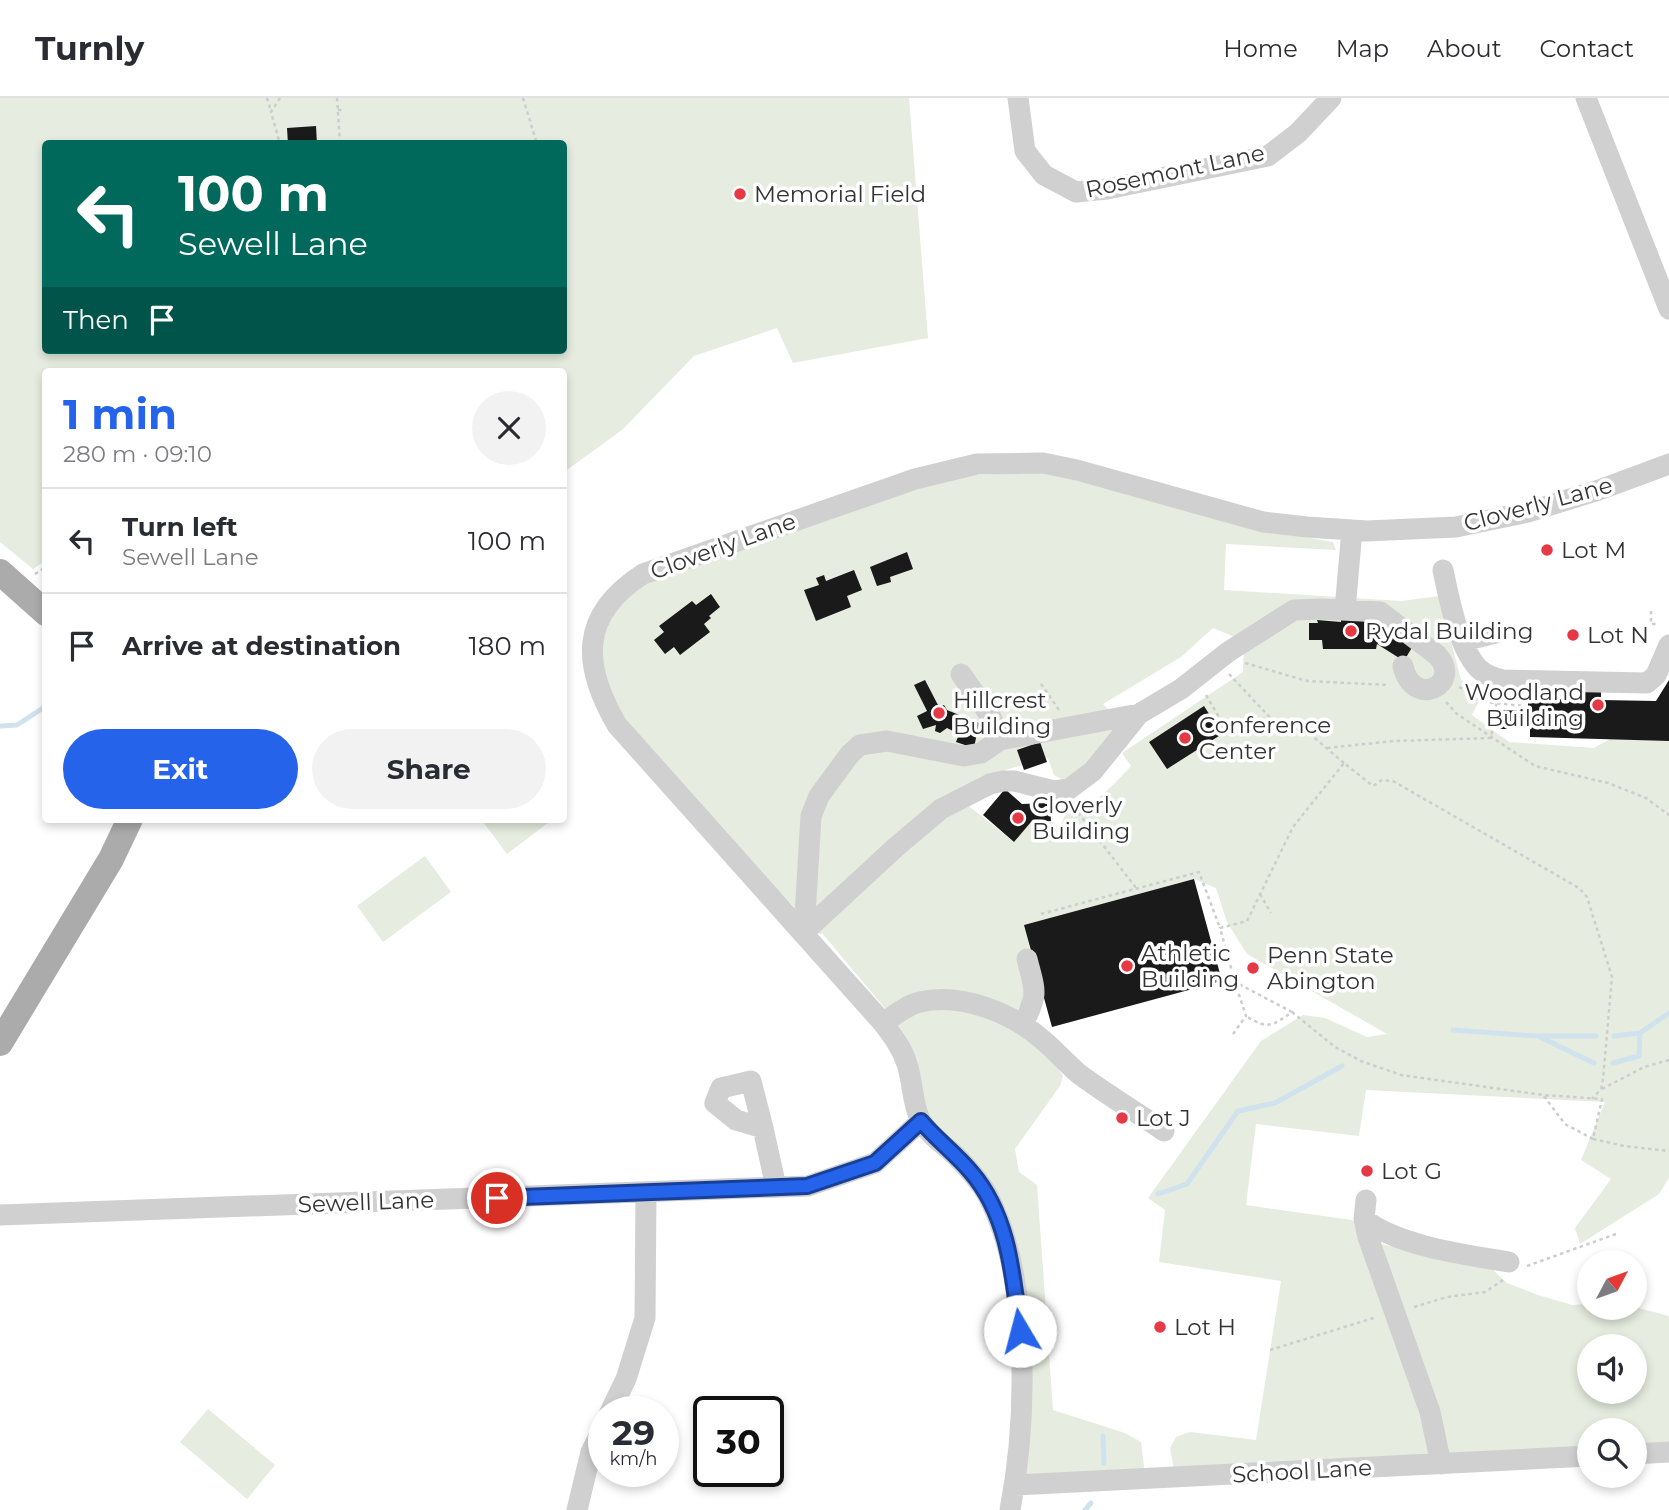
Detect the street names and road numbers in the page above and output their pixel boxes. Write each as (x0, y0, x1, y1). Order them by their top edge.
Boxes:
street label: Rosemont Lane (1083, 138, 1267, 204)
street label: Cloverly Lane (1461, 471, 1615, 537)
street label: Cloverly Lane (646, 507, 800, 585)
street label: Sewell Lane (297, 1186, 435, 1218)
street label: School Lane (1231, 1453, 1373, 1489)

